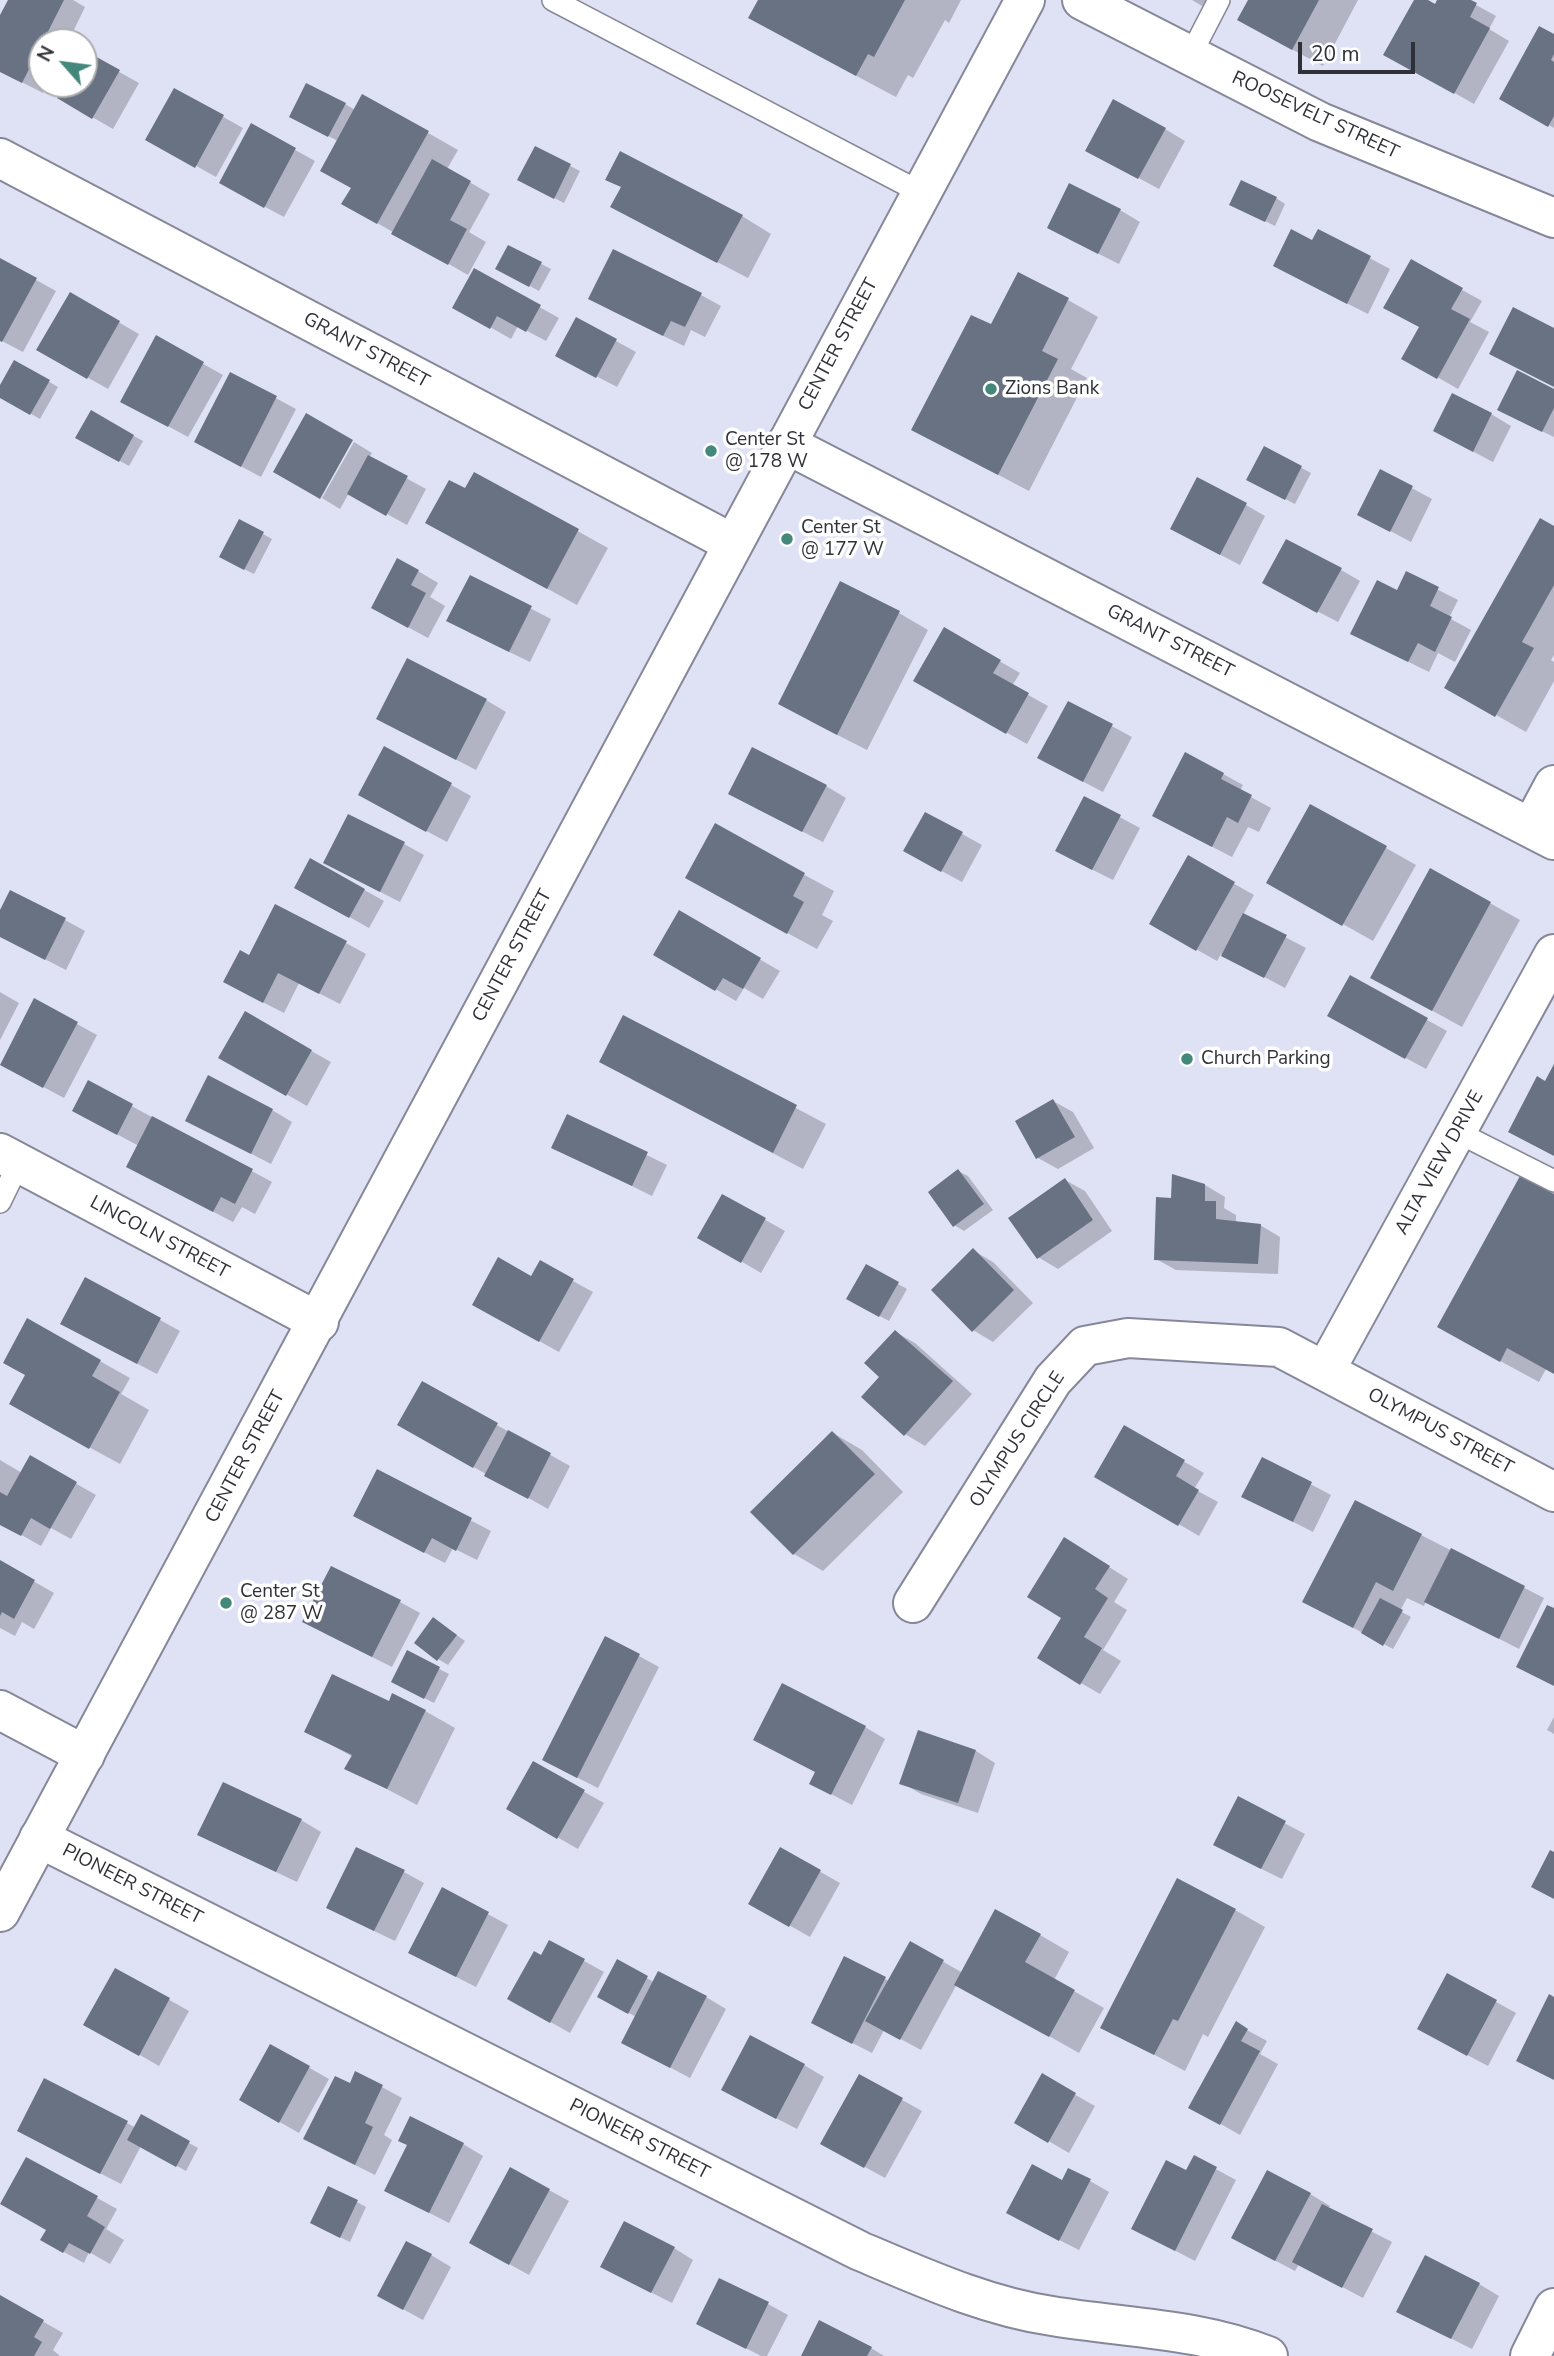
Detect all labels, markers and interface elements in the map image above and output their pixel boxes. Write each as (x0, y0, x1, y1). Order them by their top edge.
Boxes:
north arrow (28, 28, 98, 98)
scale bar (1302, 28, 1419, 72)
text: 20 m (1311, 40, 1360, 68)
text: N (31, 42, 61, 66)
street label: ROOSEVELT STREET (1228, 67, 1402, 165)
street label: CENTER STREET (794, 275, 884, 415)
street label: GRANT STREET (299, 308, 433, 394)
place label: Zions Bank (1005, 378, 1099, 400)
marker: Zions Bank (983, 381, 999, 397)
place label: Center St @ 178 W (725, 429, 808, 473)
marker: Center St @ 178 W (703, 443, 719, 459)
place label: Center St @ 177 W (801, 517, 884, 561)
marker: Center St @ 177 W (779, 531, 795, 547)
street label: GRANT STREET (1103, 600, 1237, 684)
street label: CENTER STREET (468, 886, 558, 1026)
place label: Church Parking (1201, 1048, 1331, 1070)
marker: Church Parking (1179, 1051, 1195, 1067)
street label: ALTA VIEW DRIVE (1391, 1087, 1489, 1239)
street label: LINCOLN STREET (86, 1192, 232, 1284)
street label: OLYMPUS CIRCLE (966, 1368, 1070, 1512)
street label: OLYMPUS STREET (1363, 1384, 1517, 1480)
street label: CENTER STREET (201, 1387, 291, 1527)
place label: Center St @ 287 W (240, 1581, 323, 1625)
marker: Center St @ 287 W (218, 1595, 234, 1611)
street label: PIONEER STREET (58, 1840, 206, 1930)
street label: PIONEER STREET (565, 2095, 713, 2185)

